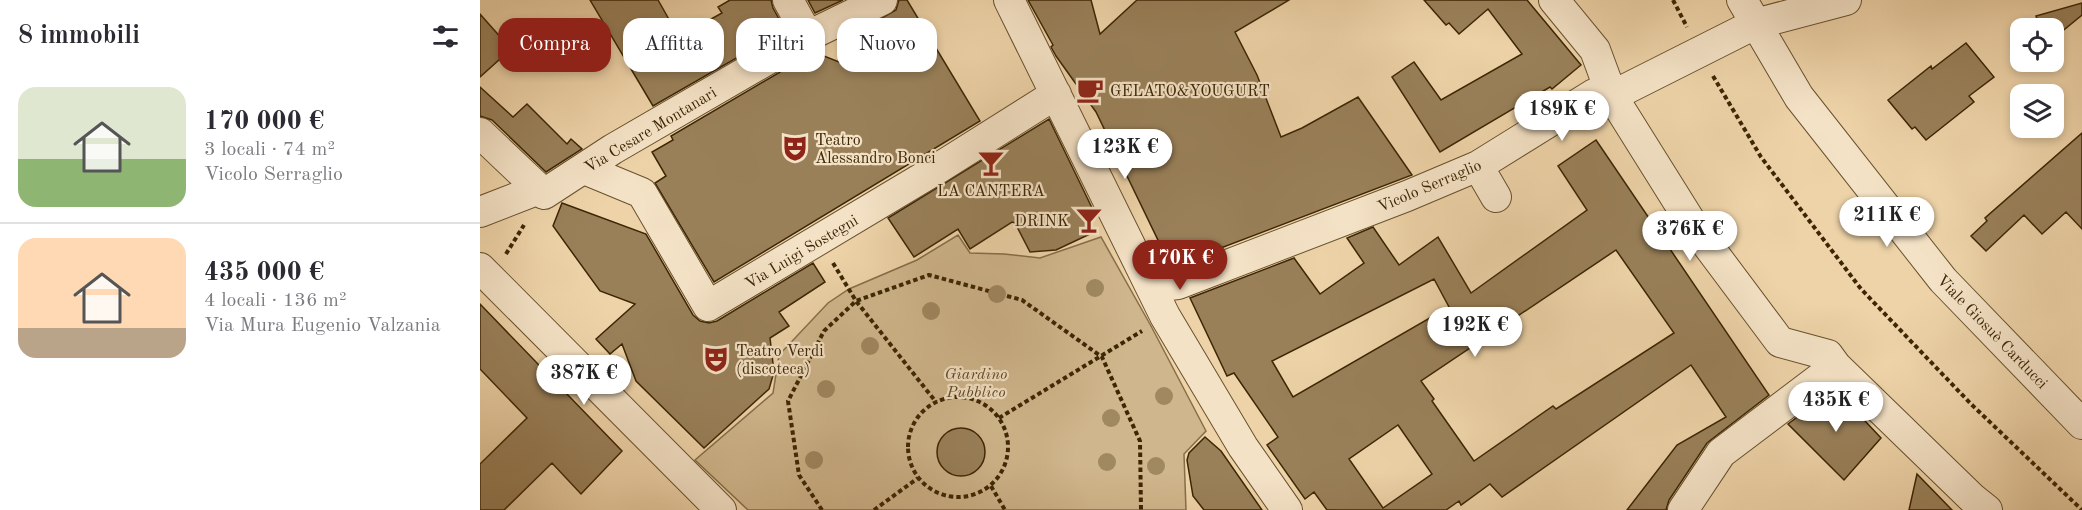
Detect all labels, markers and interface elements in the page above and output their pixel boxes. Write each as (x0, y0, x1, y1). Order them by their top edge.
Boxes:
chip: Compra (498, 18, 611, 72)
chip: Affitta (623, 18, 724, 72)
chip: Filtri (736, 18, 825, 72)
chip: Nuovo (837, 18, 937, 72)
map controls (2010, 18, 2064, 138)
button: locate (2010, 18, 2064, 72)
icon: filters (429, 20, 462, 53)
text: 8 immobili (18, 23, 140, 49)
cafe icon: GELATO&YOUGURT (1075, 75, 1105, 105)
place label: GELATO&YOUGURT (1110, 84, 1270, 100)
button: layers (2010, 84, 2064, 138)
street label: Via Cesare Montanari (582, 85, 720, 176)
pin: 189K € (1513, 91, 1611, 142)
text: 189K € (1528, 100, 1596, 120)
text: 170 000 € (204, 109, 324, 135)
icon: home (66, 111, 138, 183)
pin: 123K € (1076, 129, 1174, 180)
theatre icon: Teatro Alessandro Bonci (780, 133, 810, 163)
place label: Teatro Alessandro Bonci (815, 133, 936, 167)
text: 123K € (1091, 138, 1159, 158)
text: 3 locali · 74 m² (204, 140, 335, 160)
bar icon: LA CANTERA (976, 148, 1006, 178)
street label: Vicolo Serraglio (1376, 158, 1484, 216)
text: Vicolo Serraglio (204, 165, 343, 185)
place label: LA CANTERA (937, 184, 1045, 200)
pin: 211K € (1838, 197, 1936, 248)
bar icon: DRINK (1074, 205, 1104, 235)
text: 211K € (1853, 206, 1921, 226)
pin: 376K € (1641, 211, 1739, 262)
street label: Via Luigi Sostegni (743, 213, 861, 293)
place label: DRINK (1014, 214, 1069, 230)
text: 376K € (1656, 220, 1724, 240)
pin: 170K € (1131, 240, 1229, 291)
text: 170K € (1146, 249, 1214, 269)
text: 435 000 € (204, 260, 324, 286)
icon: home (66, 262, 138, 334)
street label: Viale Giosuè Carducci (1933, 272, 2050, 392)
text: 4 locali · 136 m² (204, 291, 347, 311)
pin: 192K € (1426, 307, 1524, 358)
text: Via Mura Eugenio Valzania (204, 316, 441, 336)
text: 192K € (1441, 316, 1509, 336)
theatre icon: Teatro Verdi (discoteca) (701, 344, 731, 374)
place label: Teatro Verdi (discoteca) (736, 344, 824, 378)
pin: 387K € (535, 355, 633, 406)
text: 387K € (550, 364, 618, 384)
park label: Giardino Pubblico (944, 367, 1008, 401)
pin: 435K € (1787, 382, 1885, 433)
text: 435K € (1802, 391, 1870, 411)

